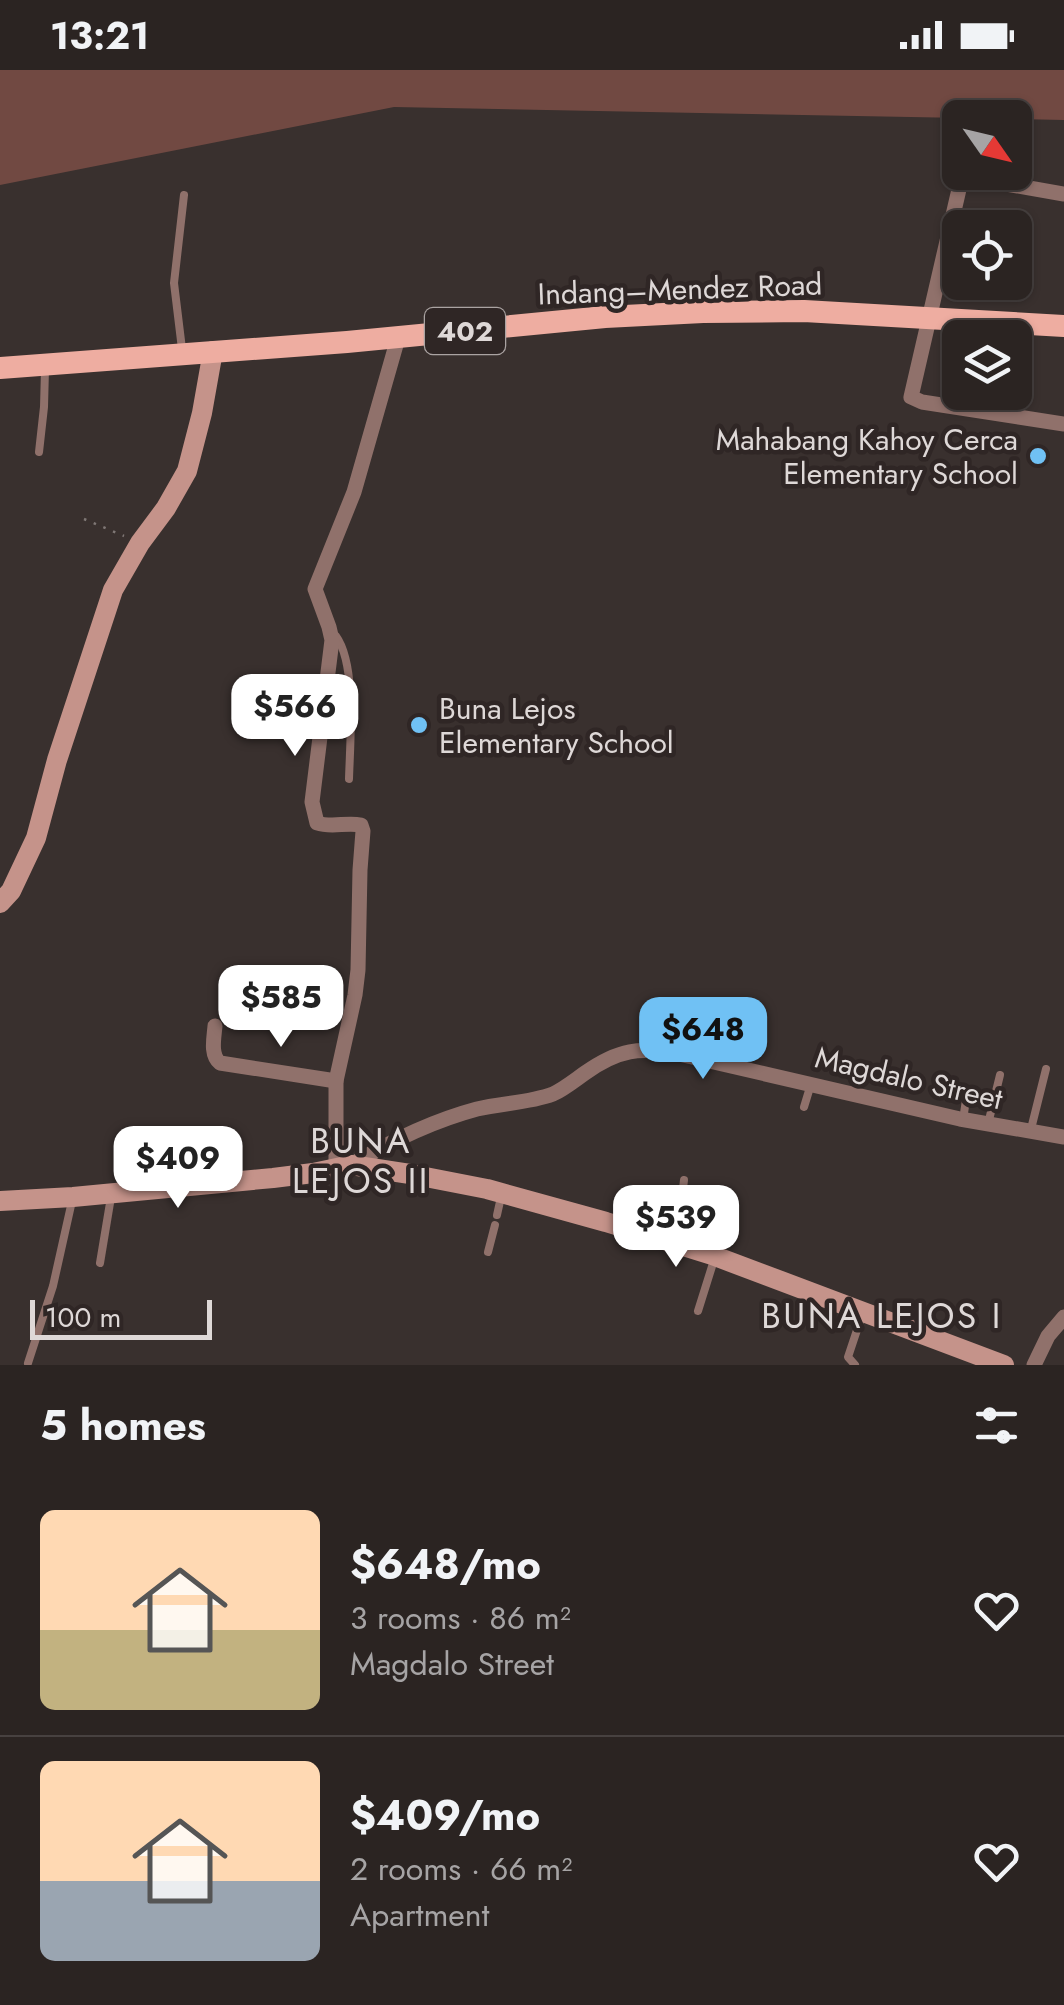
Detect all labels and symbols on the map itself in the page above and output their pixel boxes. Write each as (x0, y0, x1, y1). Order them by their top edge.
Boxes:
north arrow (942, 100, 1032, 190)
street label: Indang–Mendez Road (537, 263, 823, 315)
road number: 402 (425, 308, 505, 354)
place label: Mahabang Kahoy Cerca Elementary School (716, 418, 1018, 495)
marker: Mahabang Kahoy Cerca Elementary School (1027, 445, 1049, 467)
pin: $566 (236, 674, 354, 759)
place label: Buna Lejos Elementary School (439, 687, 674, 764)
marker: Buna Lejos Elementary School (408, 714, 430, 736)
pin: $585 (222, 965, 340, 1050)
pin: $648 (644, 997, 762, 1082)
street label: Magdalo Street (811, 1036, 1008, 1121)
district label: BUNA LEJOS II (292, 1116, 430, 1206)
pin: $409 (119, 1126, 237, 1211)
pin: $539 (617, 1185, 735, 1270)
district label: BUNA LEJOS I (761, 1291, 1003, 1341)
scale bar (30, 1295, 212, 1340)

